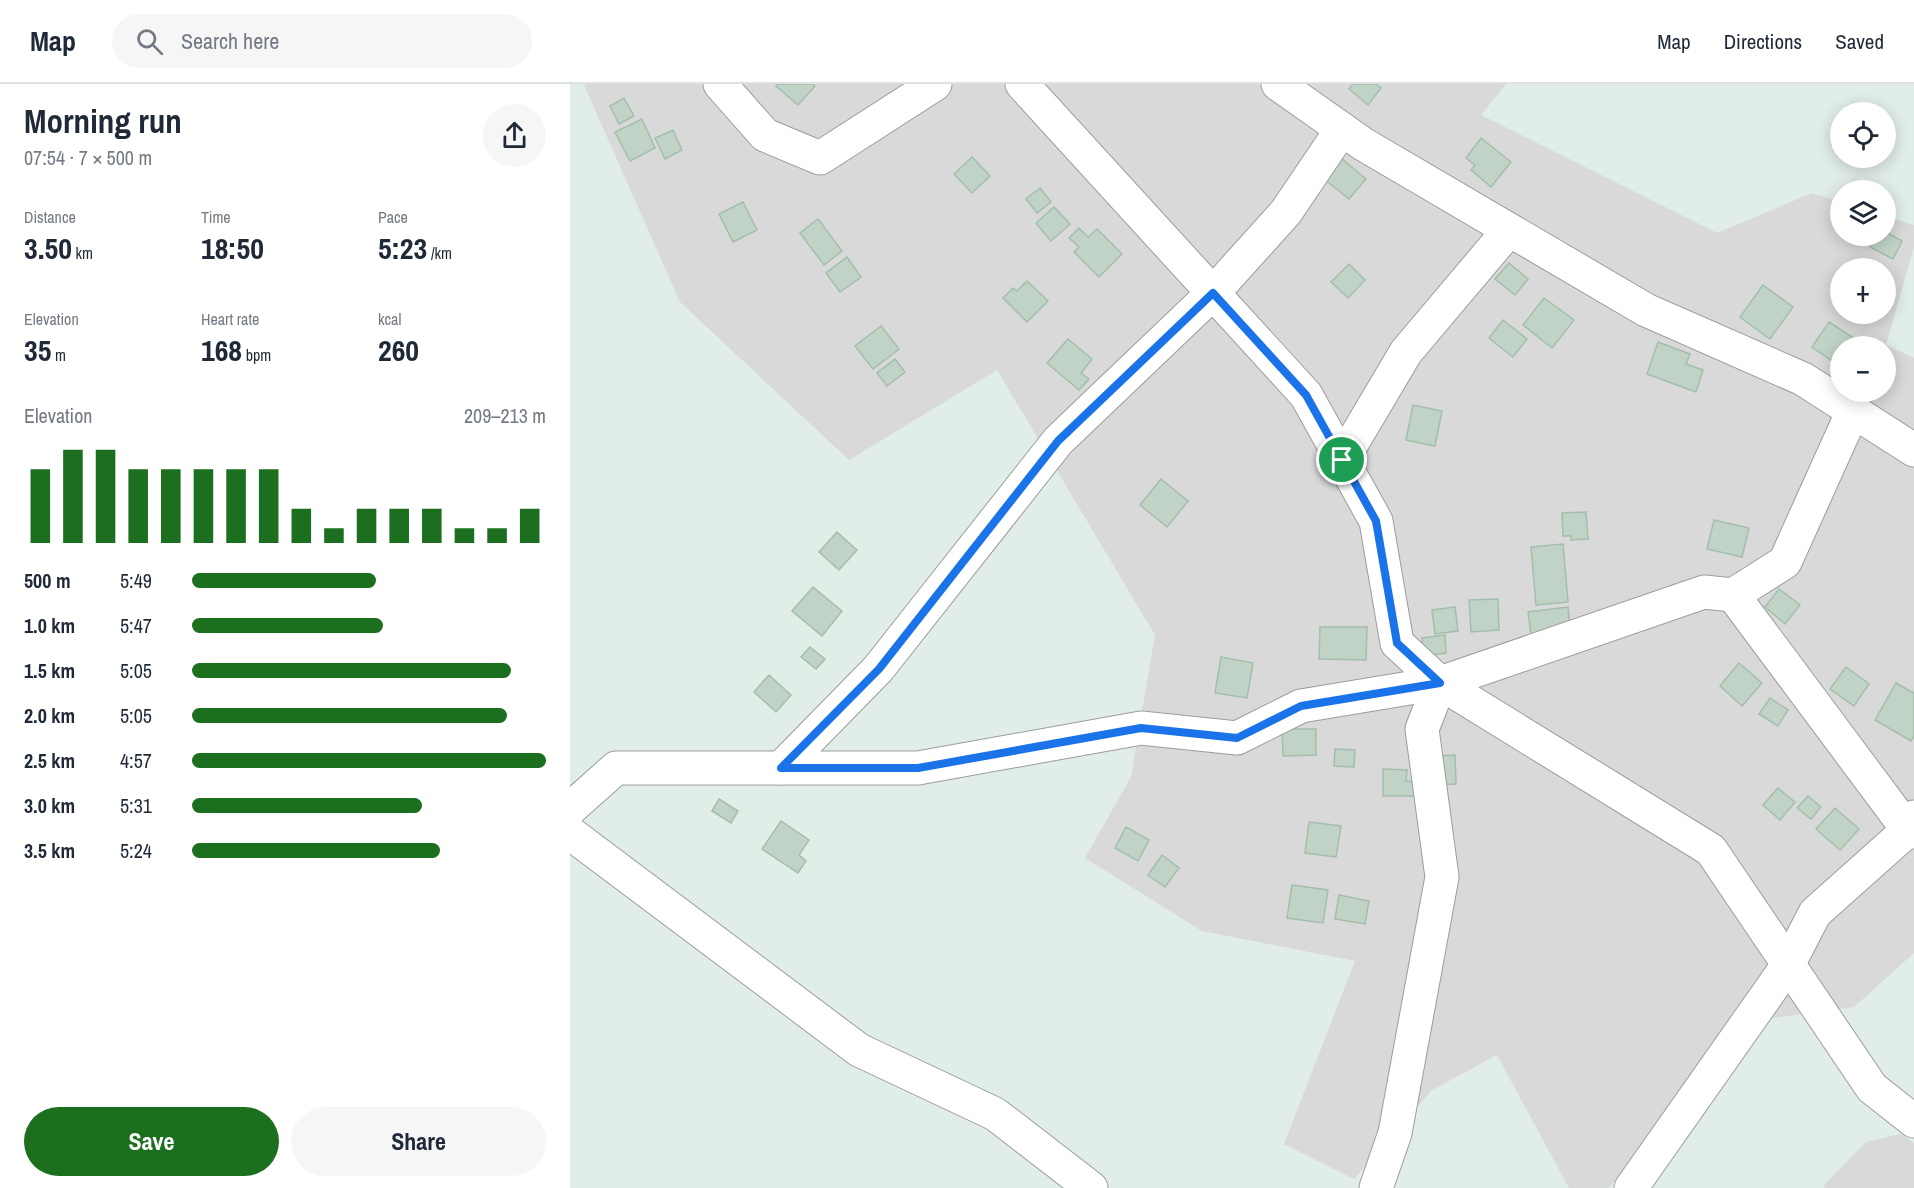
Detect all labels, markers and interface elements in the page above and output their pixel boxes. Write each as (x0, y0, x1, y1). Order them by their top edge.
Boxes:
search box (112, 14, 532, 68)
text: Map (30, 22, 76, 60)
icon: search (133, 25, 166, 58)
text: Search here (181, 26, 279, 56)
text: Map (1657, 27, 1691, 56)
text: Directions (1724, 27, 1802, 56)
text: Saved (1835, 27, 1884, 56)
text: Morning run (24, 99, 182, 143)
map controls (1830, 102, 1896, 402)
button: locate (1830, 102, 1896, 168)
button: share (483, 104, 546, 167)
text: 07:54 · 7 × 500 m (24, 144, 152, 171)
button: layers (1830, 180, 1896, 246)
text: Distance (24, 206, 76, 228)
text: Time (201, 206, 231, 228)
text: Pace (378, 206, 408, 228)
text: 3.50 (24, 228, 72, 268)
text: 18:50 (201, 228, 264, 268)
text: 5:23 (378, 228, 427, 268)
text: km (72, 242, 93, 264)
text: /km (427, 242, 452, 264)
button: + (1830, 258, 1896, 324)
text: Elevation (24, 308, 79, 330)
text: Heart rate (201, 308, 259, 330)
text: kcal (378, 308, 401, 330)
text: 35 (24, 330, 51, 370)
text: 168 (201, 330, 242, 370)
text: 260 (378, 330, 419, 370)
button: − (1830, 336, 1896, 402)
text: m (51, 344, 66, 366)
text: bpm (242, 344, 271, 366)
text: Elevation (24, 402, 92, 429)
text: 209–213 m (464, 402, 546, 429)
pin (1316, 434, 1367, 485)
icon: arrive (1325, 443, 1358, 476)
text: 500 m (24, 567, 71, 594)
text: 5:49 (120, 567, 152, 594)
text: 1.0 km (24, 612, 75, 639)
text: 5:47 (120, 612, 152, 639)
text: 1.5 km (24, 657, 75, 684)
text: 5:05 (120, 657, 152, 684)
text: 2.0 km (24, 702, 75, 729)
text: 5:05 (120, 702, 152, 729)
text: 2.5 km (24, 747, 75, 774)
text: 4:57 (120, 747, 152, 774)
text: 3.0 km (24, 792, 75, 819)
text: 5:31 (120, 792, 152, 819)
text: 3.5 km (24, 837, 75, 864)
text: 5:24 (120, 837, 152, 864)
button: Save (24, 1107, 279, 1176)
button: Share (291, 1107, 546, 1176)

